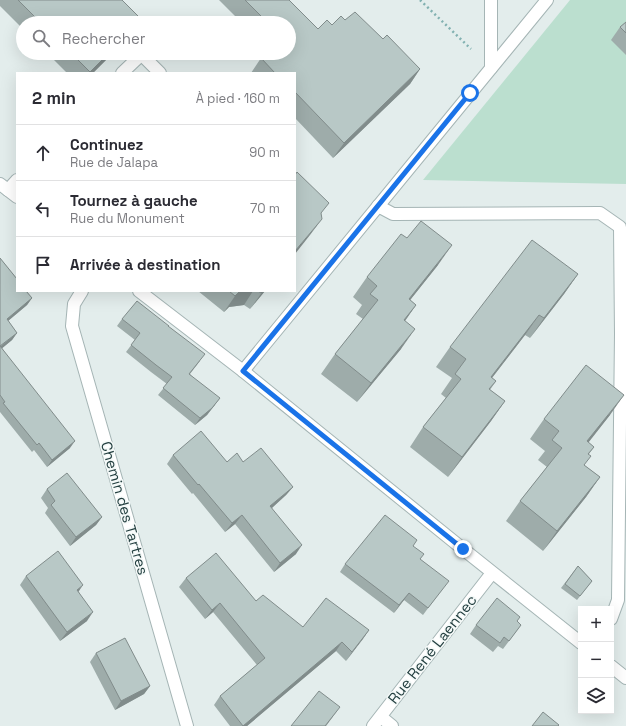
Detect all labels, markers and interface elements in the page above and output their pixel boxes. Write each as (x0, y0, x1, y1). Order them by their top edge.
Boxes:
search box (16, 16, 296, 60)
icon: search (30, 27, 52, 49)
text: Rechercher (62, 29, 145, 48)
route start (461, 84, 479, 102)
text: 2 min (32, 87, 76, 109)
text: À pied · 160 m (196, 90, 280, 107)
text: Continuez (70, 135, 143, 154)
icon: ahead (32, 142, 54, 164)
text: 90 m (249, 144, 280, 161)
text: Rue de Jalapa (70, 154, 158, 171)
text: Tournez à gauche (70, 191, 198, 210)
icon: left (32, 198, 54, 220)
text: 70 m (250, 200, 280, 217)
text: Rue du Monument (70, 210, 185, 227)
icon: arrive (32, 254, 54, 276)
text: Arrivée à destination (70, 255, 220, 274)
street label: Chemin des Tartres (97, 439, 153, 577)
route end (454, 540, 472, 558)
street label: Rue René Laennec (383, 591, 481, 707)
map controls (578, 606, 614, 714)
button: + (578, 606, 614, 642)
button: − (578, 642, 614, 678)
button: layers (578, 678, 614, 714)

